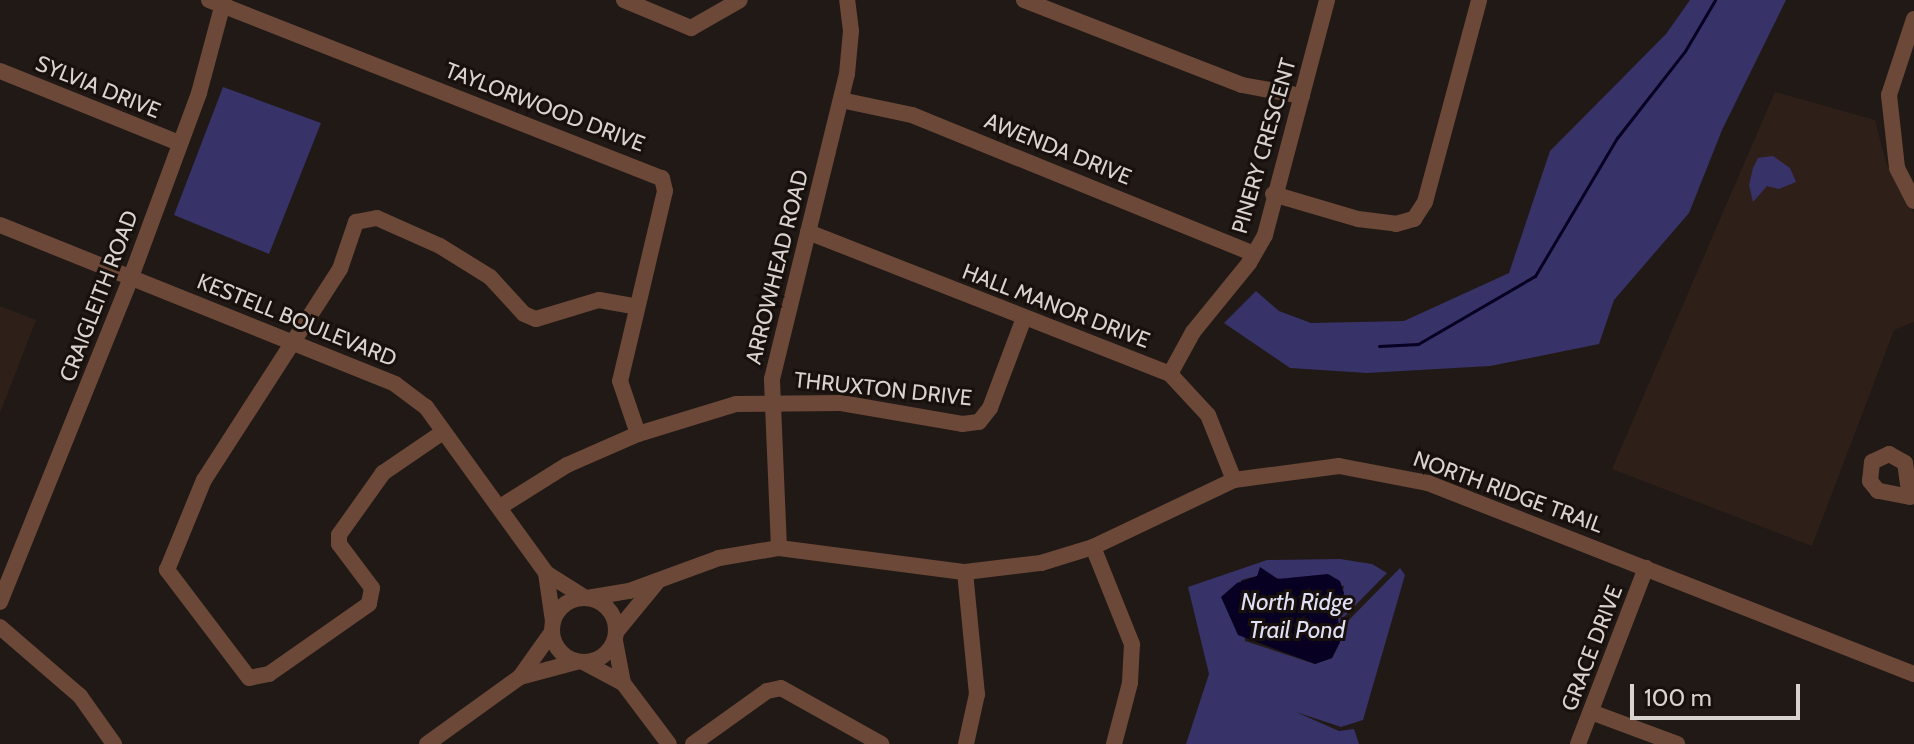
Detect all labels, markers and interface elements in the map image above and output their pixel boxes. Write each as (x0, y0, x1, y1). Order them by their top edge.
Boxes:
street label: SYLVIA DRIVE (32, 50, 164, 124)
street label: PINERY CRESCENT (1226, 55, 1302, 237)
street label: TAYLORWOOD DRIVE (441, 57, 649, 157)
street label: AWENDA DRIVE (981, 108, 1135, 190)
street label: ARROWHEAD ROAD (740, 167, 814, 367)
street label: CRAIGLEITH ROAD (54, 207, 144, 385)
street label: HALL MANOR DRIVE (959, 258, 1153, 354)
street label: KESTELL BOULEVARD (193, 268, 401, 372)
street label: THRUXTON DRIVE (793, 367, 973, 411)
street label: NORTH RIDGE TRAIL (1410, 445, 1606, 539)
street label: GRACE DRIVE (1556, 581, 1628, 715)
water label: North Ridge Trail Pond (1241, 588, 1353, 644)
scale bar (1634, 668, 1804, 718)
text: 100 m (1644, 683, 1712, 712)

